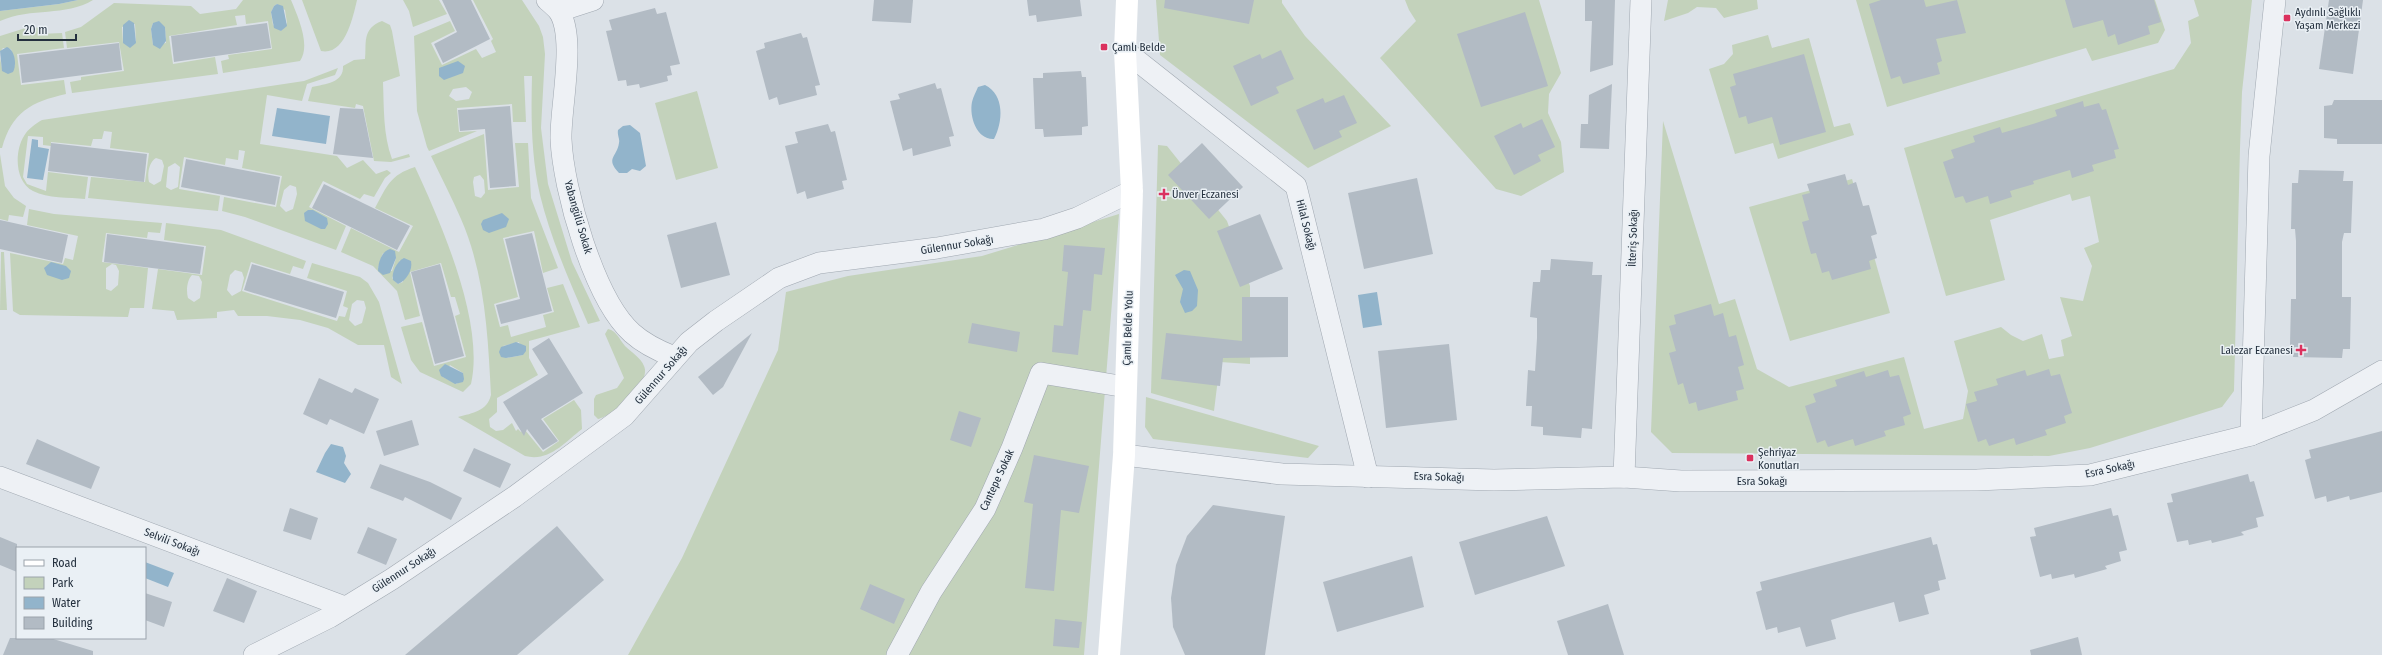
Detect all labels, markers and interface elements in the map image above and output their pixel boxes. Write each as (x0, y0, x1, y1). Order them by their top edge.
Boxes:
place label: Aydınlı Sağlıklı Yaşam Merkezi (2295, 6, 2361, 32)
marker: Aydınlı Sağlıklı Yaşam Merkezi (2282, 13, 2292, 23)
scale bar (18, 16, 76, 42)
text: 20 m (24, 23, 48, 37)
place label: Çamlı Belde (1112, 41, 1165, 54)
marker: Çamlı Belde (1099, 42, 1109, 52)
street label: Yabangülü Sokak (561, 179, 595, 256)
place label: Ünver Eczanesi (1172, 188, 1239, 201)
marker: Ünver Eczanesi (1159, 189, 1169, 199)
street label: Hilal Sokağı (1293, 198, 1319, 252)
street label: İlteriş Sokağı (1624, 209, 1641, 267)
street label: Gülennur Sokağı (920, 233, 994, 257)
street label: Çamlı Belde Yolu (1120, 290, 1136, 366)
street label: Gülennur Sokağı (632, 343, 690, 407)
place label: Lalezar Eczanesi (2221, 344, 2293, 357)
marker: Lalezar Eczanesi (2296, 345, 2306, 355)
place label: Şehriyaz Konutları (1758, 446, 1799, 472)
street label: Cantepe Sokak (977, 447, 1017, 513)
marker: Şehriyaz Konutları (1745, 453, 1755, 463)
street label: Esra Sokağı (2084, 457, 2136, 481)
street label: Esra Sokağı (1413, 470, 1465, 484)
street label: Esra Sokağı (1737, 475, 1787, 488)
street label: Selvili Sokağı (142, 525, 202, 559)
street label: Gülennur Sokağı (370, 545, 438, 595)
legend (16, 547, 146, 639)
text: Road (52, 556, 77, 570)
text: Park (52, 576, 74, 590)
text: Water (52, 596, 81, 610)
text: Building (52, 616, 93, 630)

